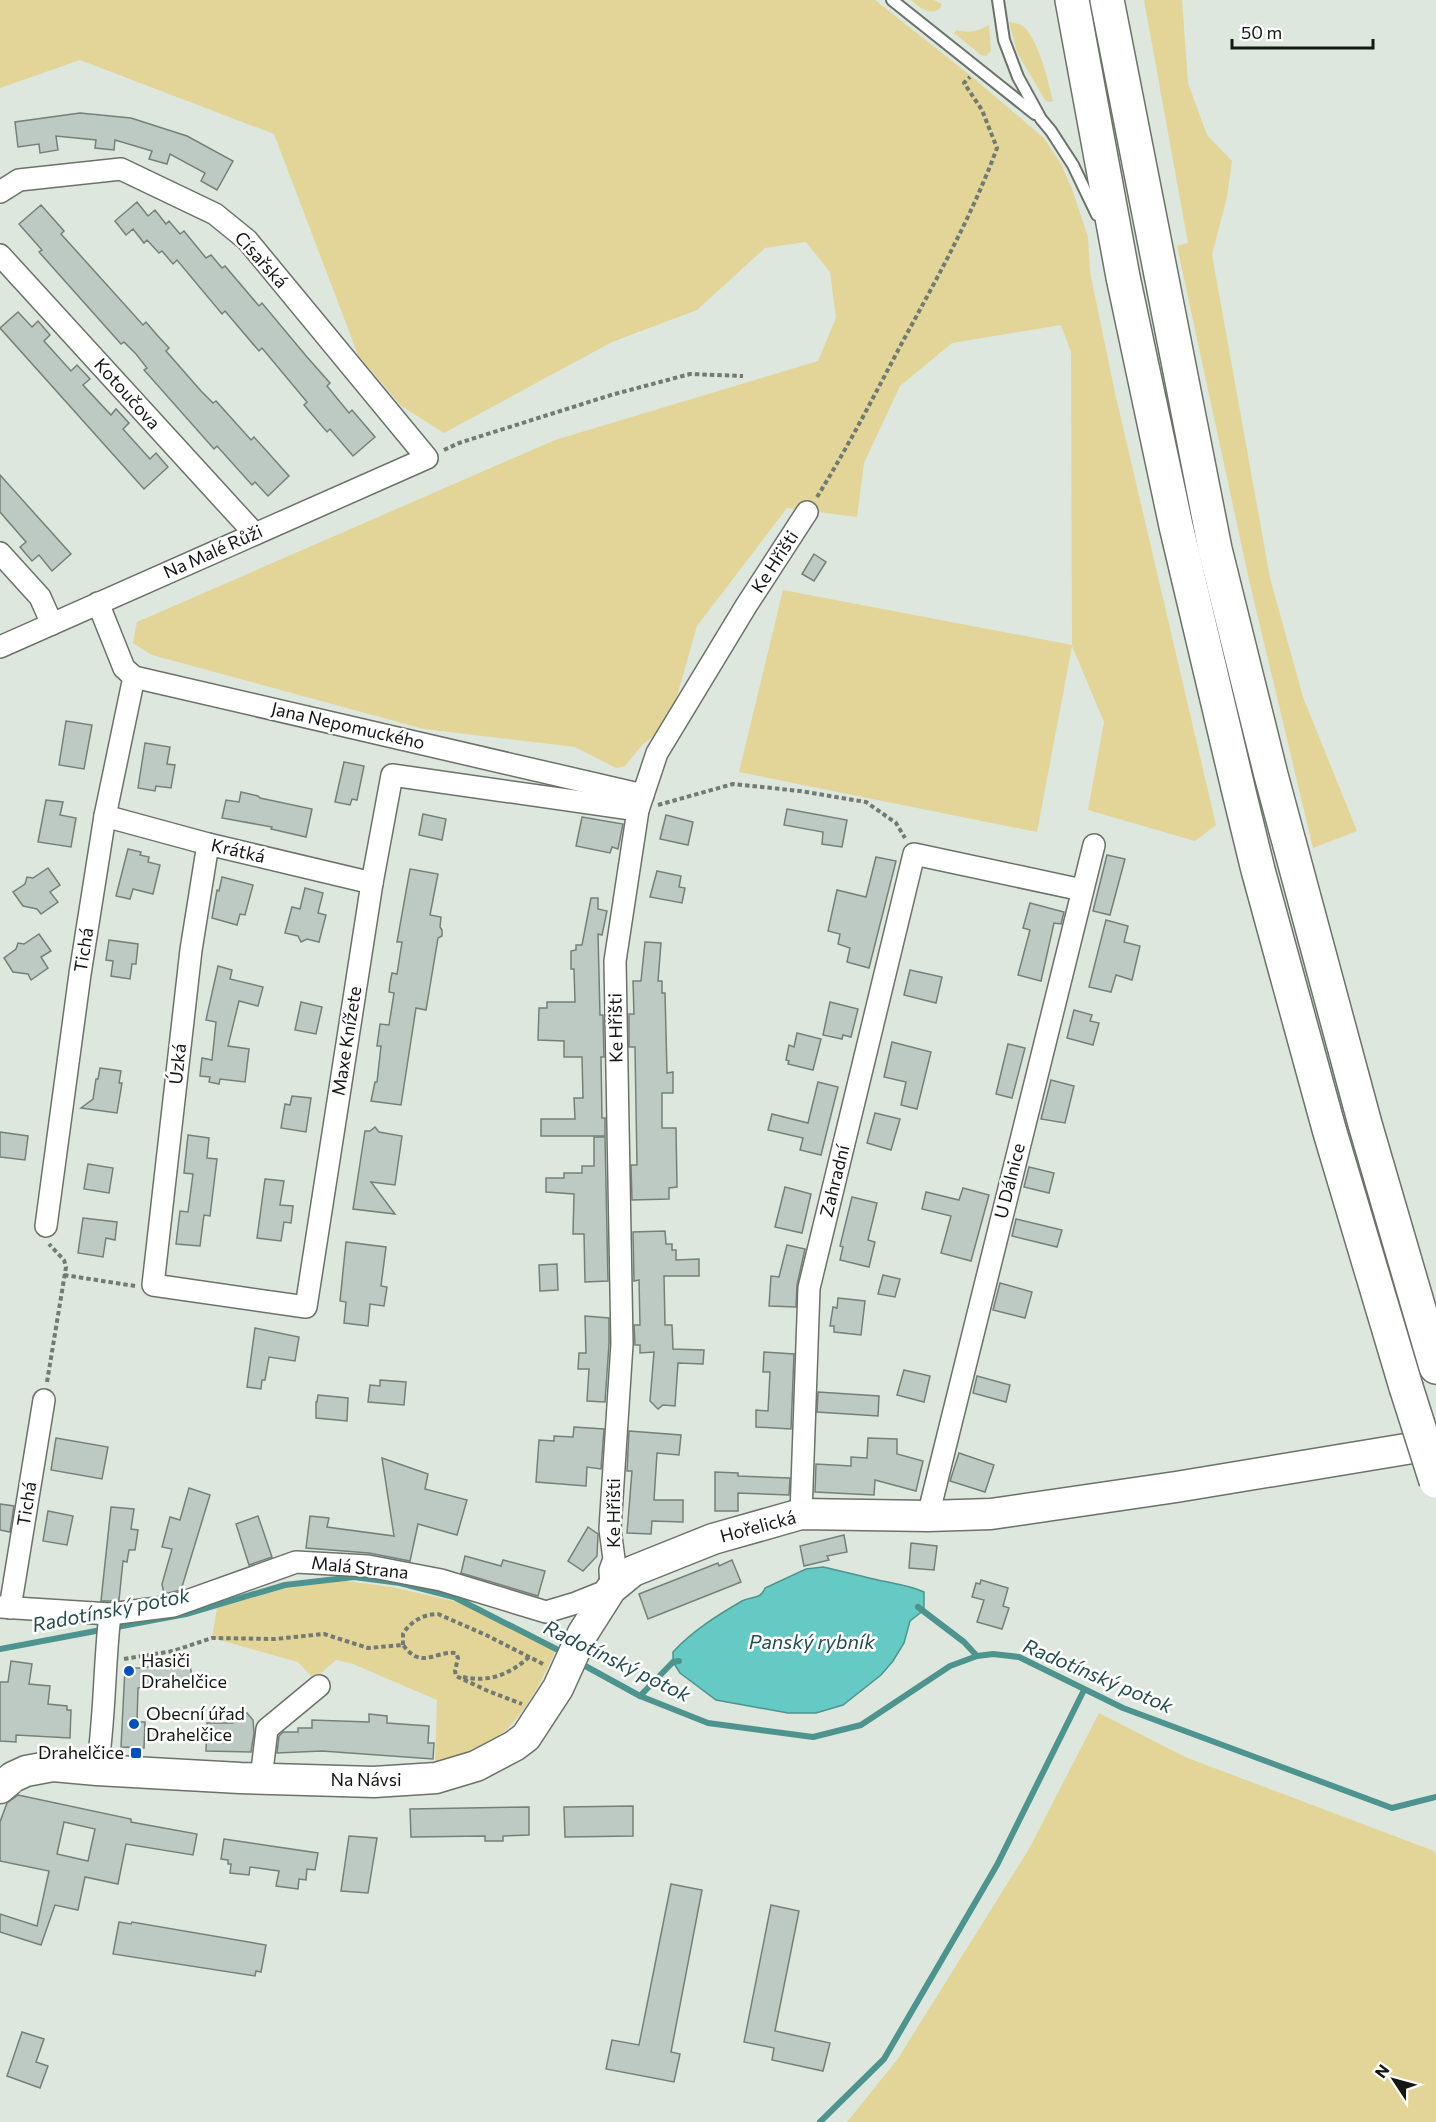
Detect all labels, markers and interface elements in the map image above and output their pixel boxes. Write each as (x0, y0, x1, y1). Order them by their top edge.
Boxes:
scale bar (1232, 12, 1373, 50)
text: 50 m (1241, 21, 1282, 43)
street label: Císařská (231, 226, 293, 292)
street label: Kotoučova (90, 353, 165, 433)
street label: Na Malé Růži (160, 519, 265, 583)
street label: Ke Hřišti (746, 526, 802, 597)
street label: Jana Nepomuckého (269, 697, 427, 753)
street label: Krátká (209, 833, 267, 867)
street label: Tichá (69, 926, 97, 974)
street label: Maxe Knížete (326, 984, 366, 1097)
street label: Ke Hřišti (603, 993, 627, 1063)
street label: Úzká (164, 1042, 190, 1086)
street label: Zahradní (814, 1141, 854, 1219)
street label: U Dálnice (989, 1141, 1029, 1221)
street label: Ke Hřišti (602, 1478, 624, 1548)
street label: Tichá (12, 1480, 40, 1528)
street label: Hořelická (717, 1505, 798, 1547)
street label: Malá Strana (310, 1551, 410, 1583)
water label: Radotínský potok (30, 1582, 193, 1636)
water label: Radotínský potok (540, 1614, 696, 1707)
water label: Panský rybník (749, 1629, 876, 1653)
water label: Radotínský potok (1020, 1633, 1178, 1718)
place label: Hasiči Drahelčice (141, 1649, 227, 1692)
marker: Hasiči Drahelčice (122, 1664, 136, 1678)
place label: Obecní úřad Drahelčice (146, 1702, 245, 1745)
marker: Obecní úřad Drahelčice (127, 1717, 141, 1731)
place label: Drahelčice (38, 1741, 124, 1763)
marker: Drahelčice (129, 1746, 143, 1760)
street label: Na Návsi (330, 1768, 402, 1790)
north arrow (1364, 2050, 1424, 2110)
text: N (1370, 2060, 1393, 2081)

